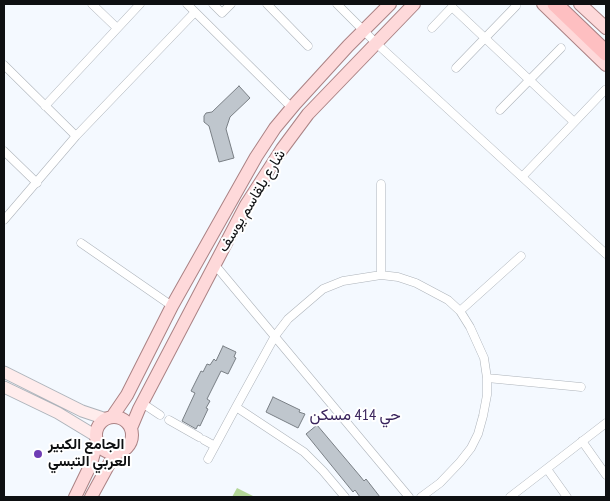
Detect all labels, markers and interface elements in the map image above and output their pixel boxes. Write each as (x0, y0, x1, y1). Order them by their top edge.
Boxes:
street label: شارع بلقاسم يوسف (214, 146, 290, 256)
district label: حي 414 مسكن (309, 405, 401, 425)
place label: الجامع الكبير العربي التبسي (48, 436, 131, 471)
marker: الجامع الكبير العربي التبسي (32, 448, 44, 460)

